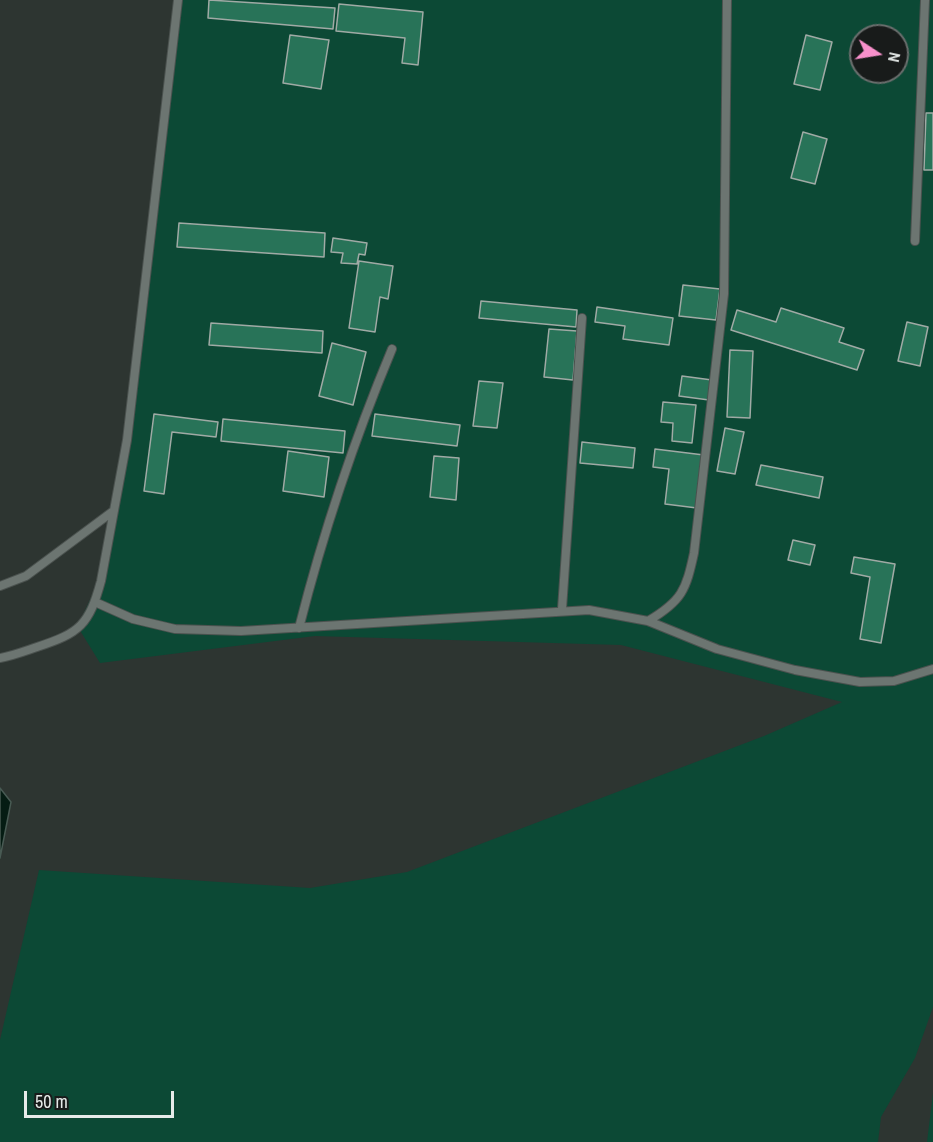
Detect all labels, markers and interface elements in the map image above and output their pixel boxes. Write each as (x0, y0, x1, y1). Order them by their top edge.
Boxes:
north arrow (849, 24, 909, 84)
text: N (883, 50, 906, 64)
scale bar (27, 1079, 177, 1117)
text: 50 m (35, 1089, 68, 1114)

